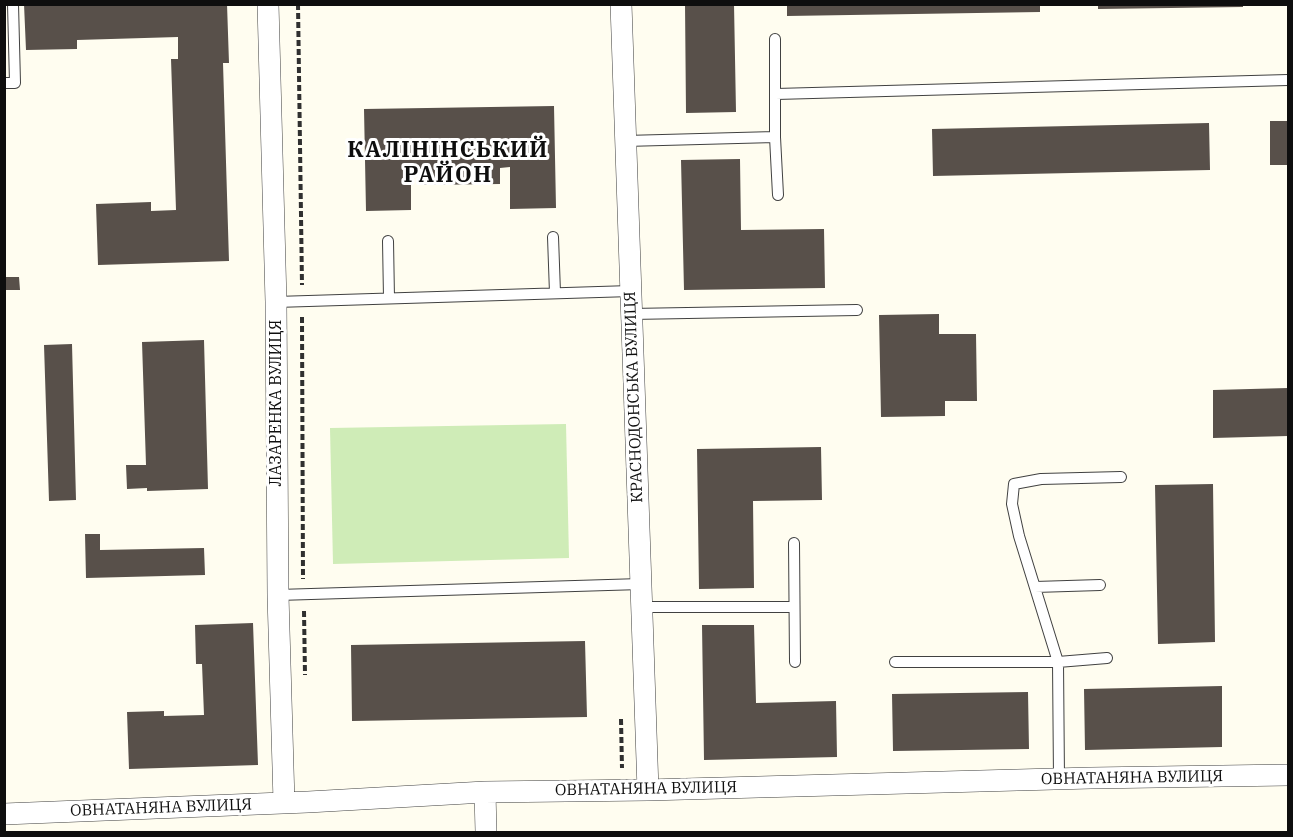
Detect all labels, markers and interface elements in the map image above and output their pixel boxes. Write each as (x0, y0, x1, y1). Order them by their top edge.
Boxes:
district label: КАЛІНІНСЬКИЙ РАЙОН (347, 138, 549, 190)
street label: КРАСНОДОНСЬКА ВУЛИЦЯ (621, 291, 647, 503)
street label: ЛАЗАРЕНКА ВУЛИЦЯ (266, 320, 286, 486)
street label: ОВНАТАНЯНА ВУЛИЦЯ (1041, 767, 1223, 789)
street label: ОВНАТАНЯНА ВУЛИЦЯ (555, 778, 737, 800)
street label: ОВНАТАНЯНА ВУЛИЦЯ (70, 795, 252, 821)

